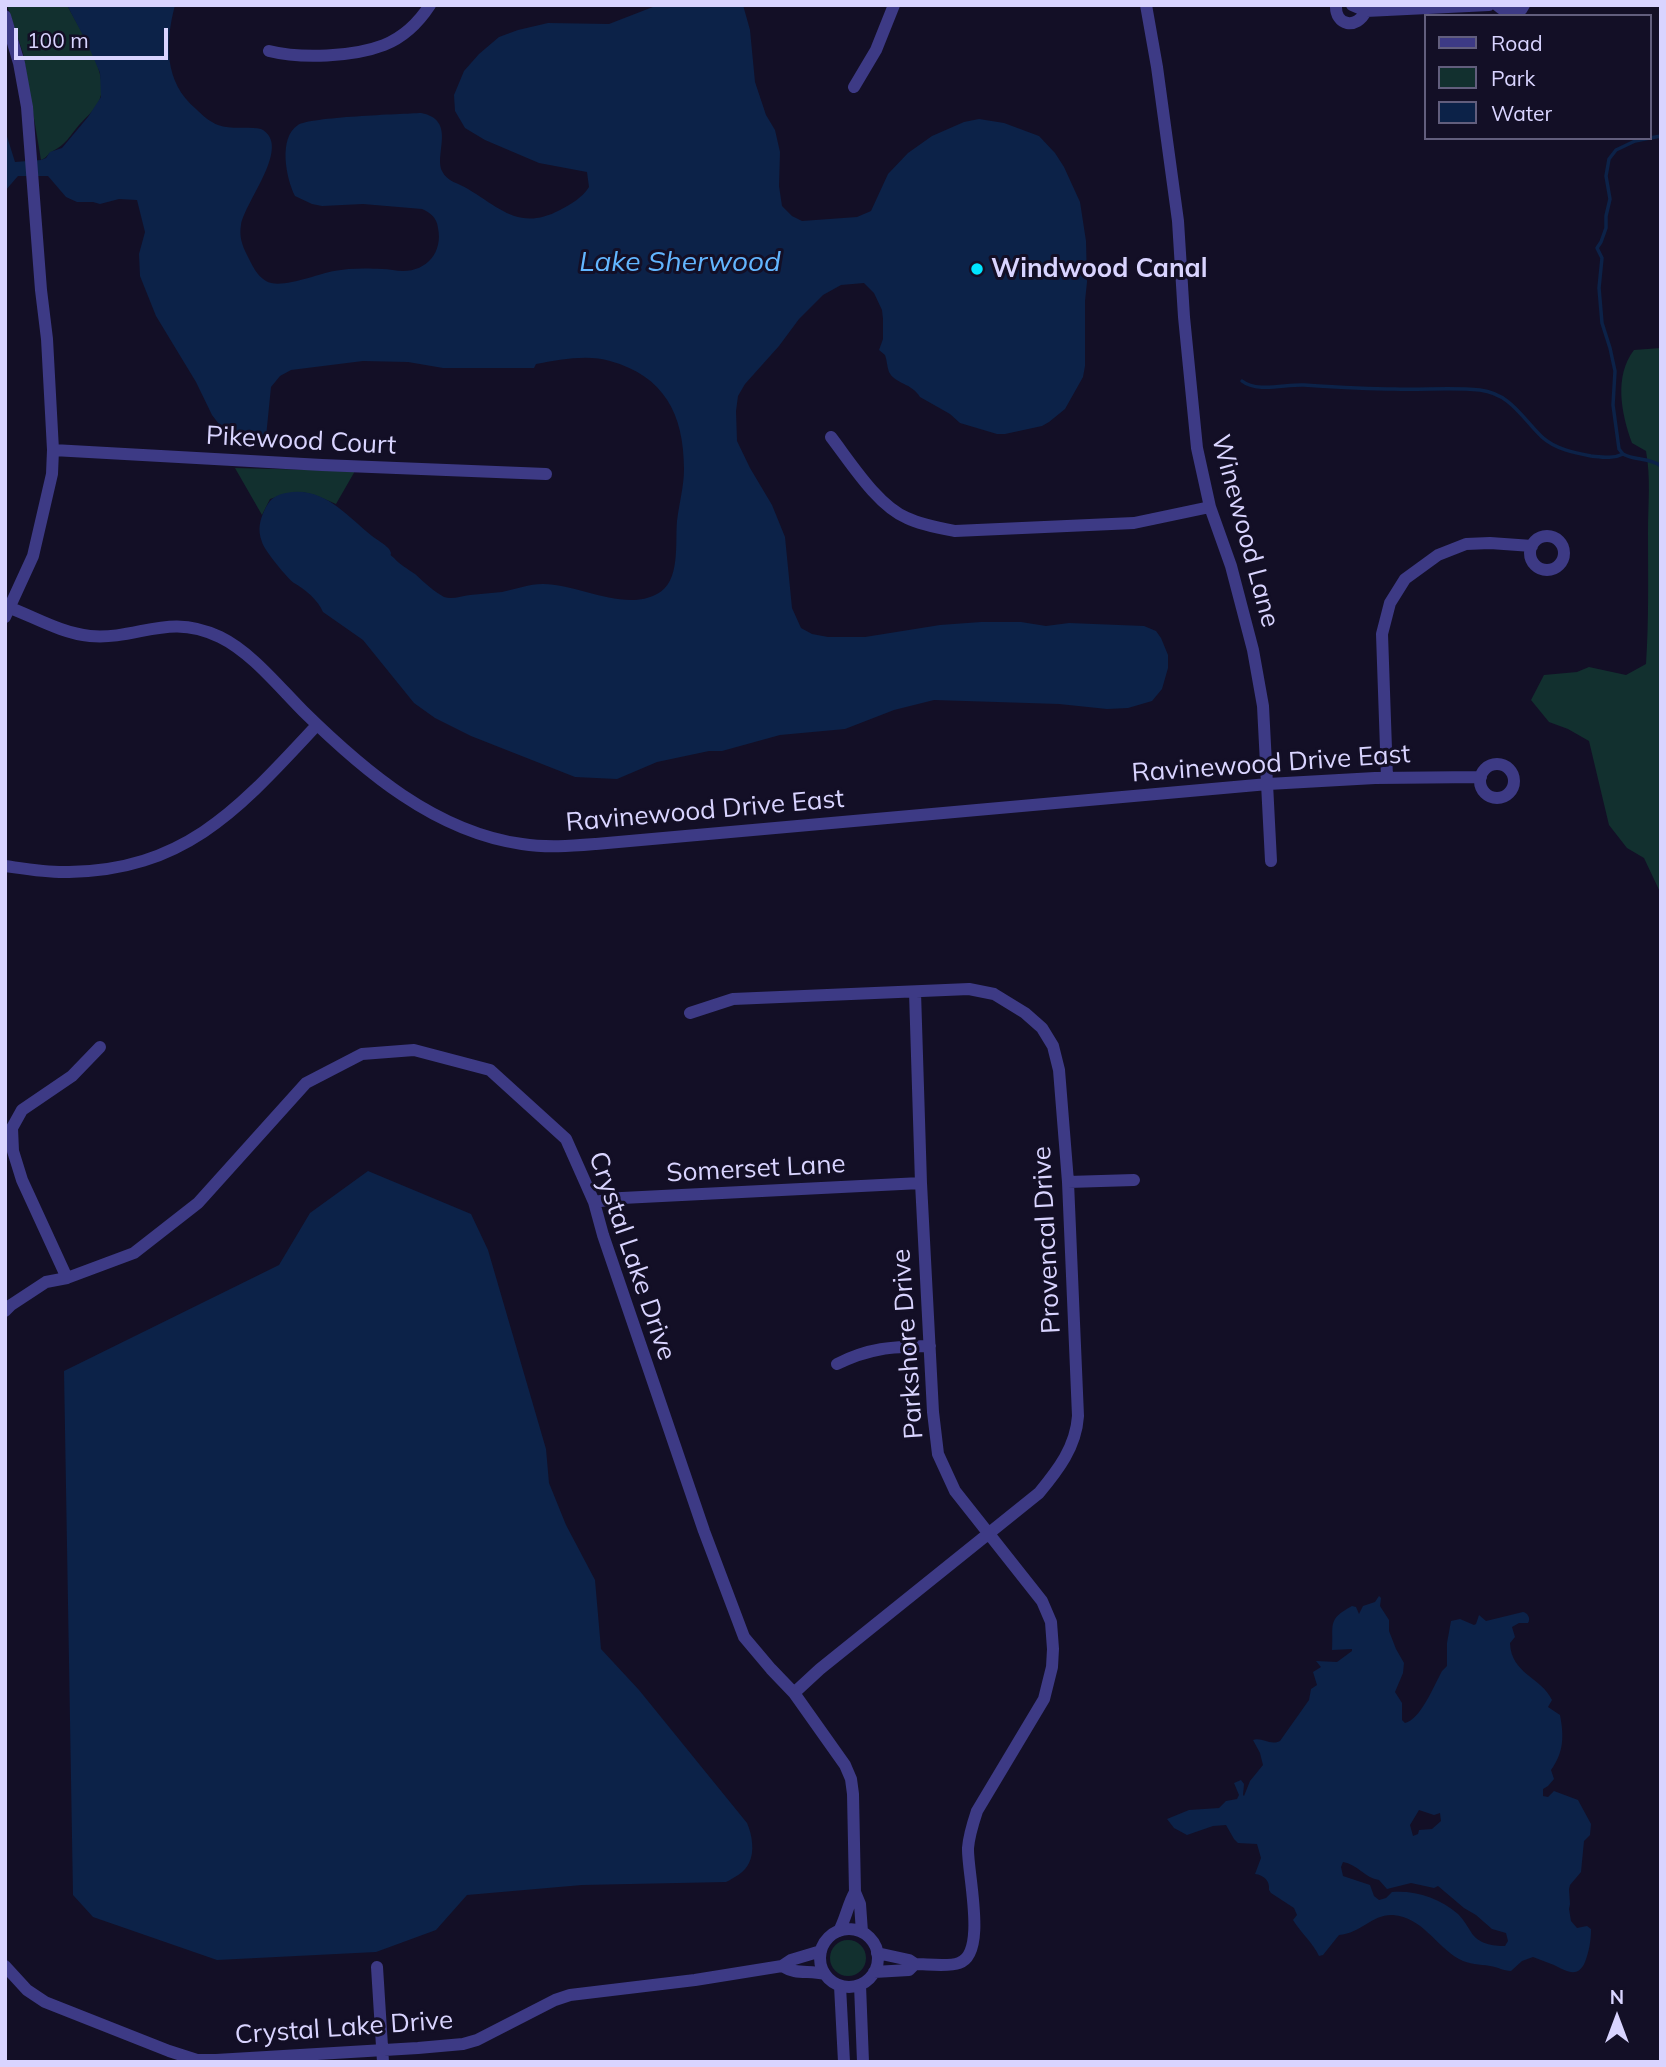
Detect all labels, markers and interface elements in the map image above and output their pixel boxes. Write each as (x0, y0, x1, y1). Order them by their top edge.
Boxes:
scale bar (18, 14, 172, 58)
legend (1424, 14, 1652, 140)
text: 100 m (27, 27, 89, 53)
text: Road (1491, 30, 1542, 56)
text: Park (1491, 65, 1535, 91)
text: Water (1491, 100, 1552, 126)
water label: Lake Sherwood (579, 246, 781, 280)
place label: Windwood Canal (991, 253, 1208, 285)
marker: Windwood Canal (969, 261, 985, 277)
street label: Pikewood Court (205, 420, 397, 462)
street label: Winewood Lane (1204, 431, 1286, 631)
street label: Ravinewood Drive East (1131, 739, 1411, 789)
street label: Ravinewood Drive East (565, 783, 845, 839)
street label: Provencal Drive (1027, 1145, 1067, 1335)
street label: Crystal Lake Drive (582, 1148, 682, 1364)
street label: Somerset Lane (666, 1149, 846, 1189)
street label: Parkshore Drive (886, 1248, 930, 1440)
north arrow (1582, 1983, 1652, 2053)
text: N (1610, 1985, 1624, 2009)
street label: Crystal Lake Drive (234, 2005, 454, 2051)

